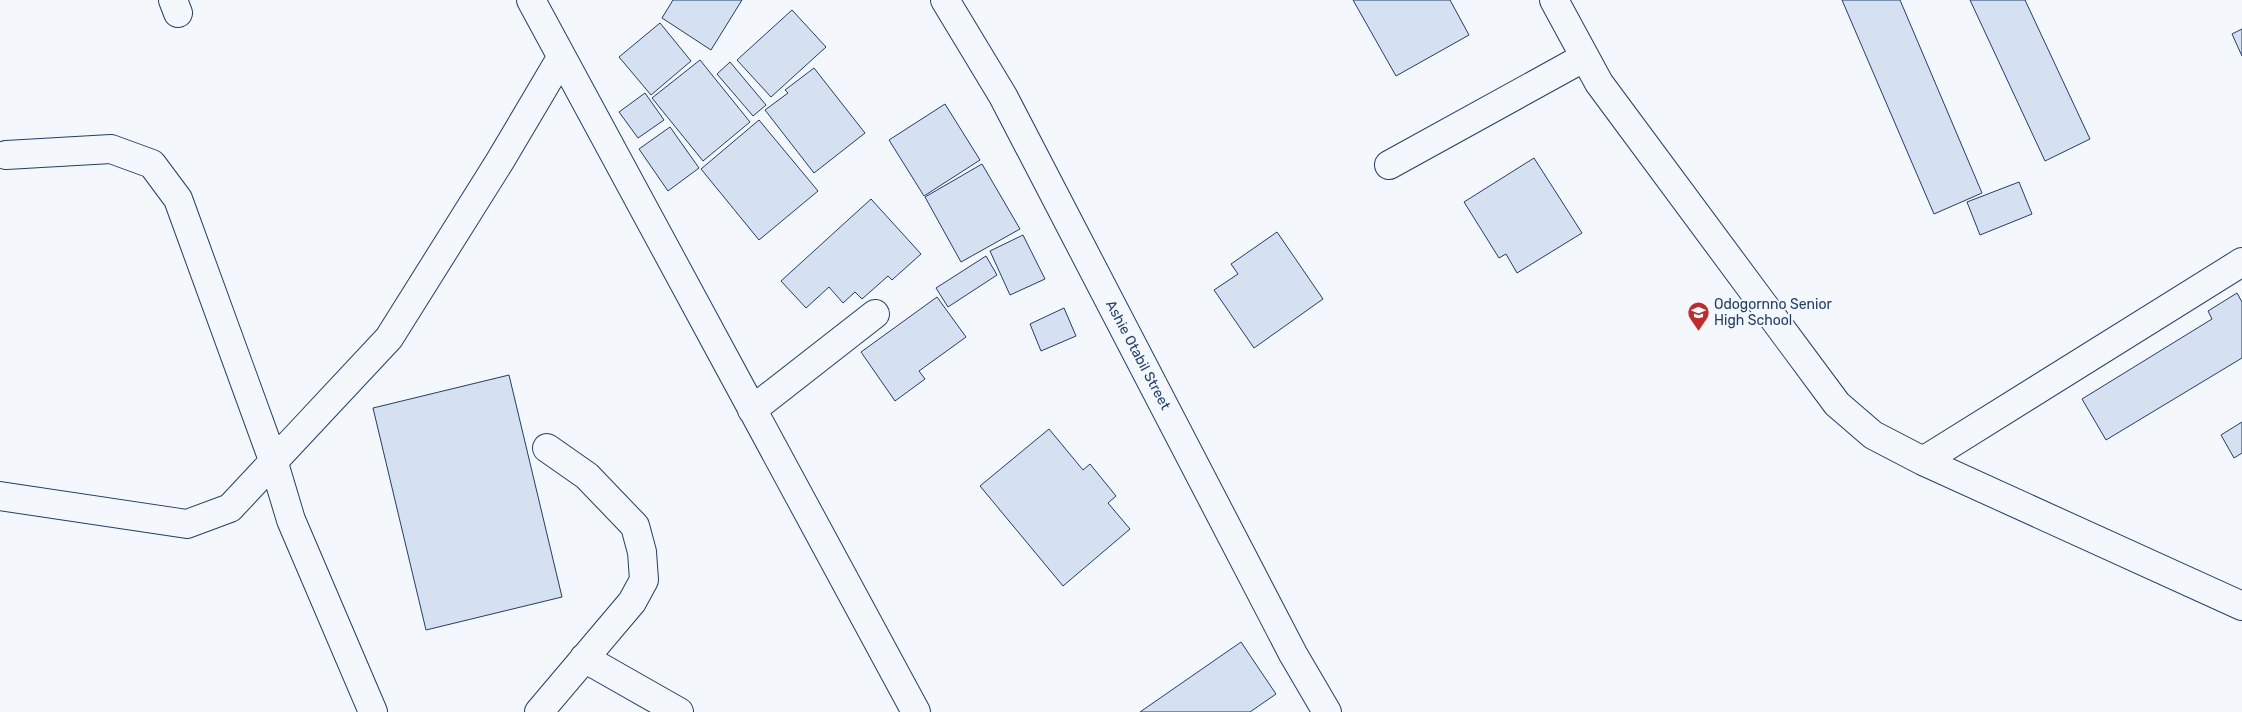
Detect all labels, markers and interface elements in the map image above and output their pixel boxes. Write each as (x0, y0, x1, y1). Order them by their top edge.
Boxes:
place label: Odogornno Senior High School (1714, 296, 1832, 329)
street label: Ashie Otabil Street (1102, 297, 1174, 413)
school or university icon: Odogornno Senior High School (1686, 300, 1710, 331)

